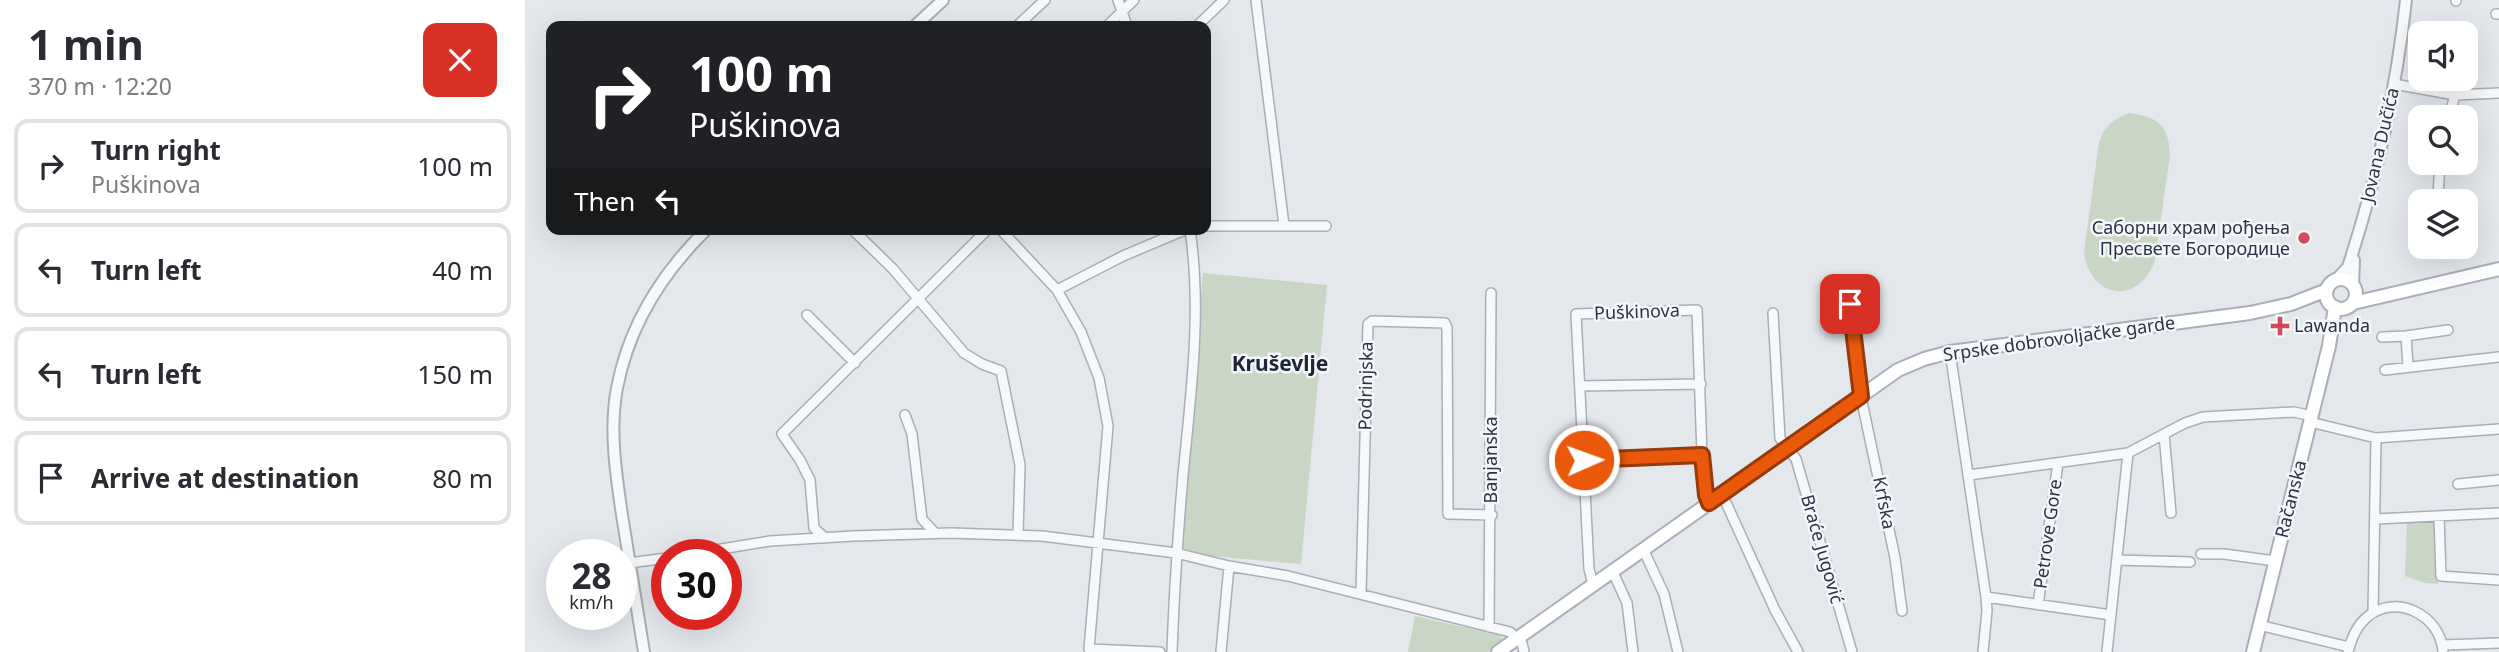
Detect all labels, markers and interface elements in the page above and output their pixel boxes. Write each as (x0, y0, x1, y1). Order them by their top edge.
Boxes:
text: 1 min (28, 15, 144, 72)
map controls (2408, 21, 2478, 259)
button: sound (2408, 21, 2478, 91)
button: close (423, 23, 497, 97)
text: 100 m (689, 40, 834, 106)
icon: right (574, 49, 665, 140)
text: 370 m · 12:20 (28, 70, 172, 102)
street label: Jovana Dučića (2354, 85, 2404, 206)
text: Puškinova (689, 103, 842, 146)
button: search (2408, 105, 2478, 175)
text: Turn right (91, 132, 221, 168)
icon: right (32, 147, 70, 185)
text: 100 m (417, 148, 493, 184)
text: Puškinova (91, 168, 201, 200)
icon: left (649, 182, 687, 220)
text: Then (574, 183, 635, 219)
button: layers (2408, 189, 2478, 259)
place label: Саборни храм рођења Пресвете Богородице (2092, 215, 2290, 260)
marker: Саборни храм рођења Пресвете Богородице (2296, 230, 2312, 246)
icon: left (32, 251, 70, 289)
text: Turn left (91, 252, 202, 288)
text: 40 m (432, 252, 493, 288)
pin (1820, 274, 1880, 334)
icon: arrive (1831, 285, 1869, 323)
street label: Puškinova (1594, 298, 1680, 324)
street label: Srpske dobrovoljačke garde (1941, 310, 2176, 366)
place label: Lawanda (2294, 313, 2370, 337)
marker: Lawanda (2272, 318, 2288, 334)
street label: Podrinjska (1352, 341, 1378, 431)
district label: Kruševlje (1232, 349, 1328, 377)
icon: left (32, 355, 70, 393)
text: Turn left (91, 356, 202, 392)
text: 150 m (417, 356, 493, 392)
street label: Banjanska (1478, 416, 1502, 504)
position arrow (1547, 423, 1621, 497)
street label: Račanska (2269, 457, 2311, 540)
icon: arrive (32, 459, 70, 497)
text: Arrive at destination (91, 460, 360, 496)
text: 80 m (432, 460, 493, 496)
street label: Krfska (1868, 474, 1902, 531)
street label: Petrove Gore (2027, 478, 2067, 590)
street label: Braće Jugović (1796, 491, 1850, 606)
speed limit sign: 30 (651, 539, 742, 630)
text: 28 (571, 552, 612, 599)
text: km/h (569, 590, 614, 614)

